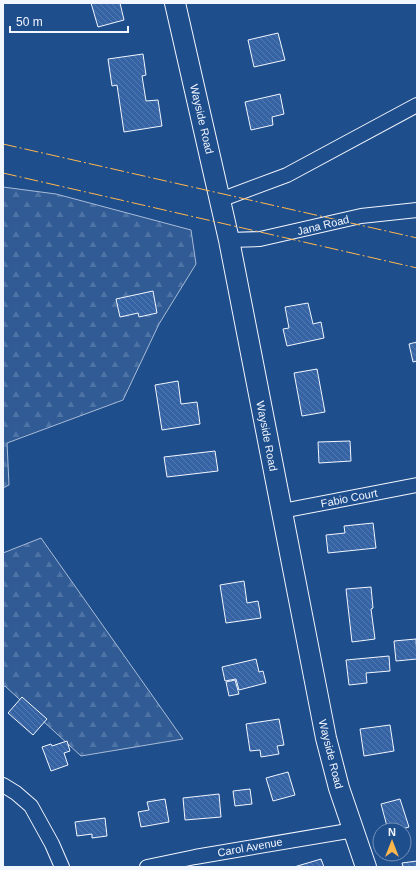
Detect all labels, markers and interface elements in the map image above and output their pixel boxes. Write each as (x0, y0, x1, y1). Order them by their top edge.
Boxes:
scale bar (10, 8, 128, 34)
text: 50 m (16, 15, 43, 29)
street label: Wayside Road (188, 83, 216, 155)
street label: Jana Road (296, 213, 350, 237)
street label: Wayside Road (254, 400, 280, 472)
street label: Fabio Court (320, 487, 378, 509)
street label: Wayside Road (317, 718, 345, 790)
north arrow (372, 822, 412, 862)
text: N (388, 826, 396, 838)
street label: Carol Avenue (217, 835, 283, 859)

